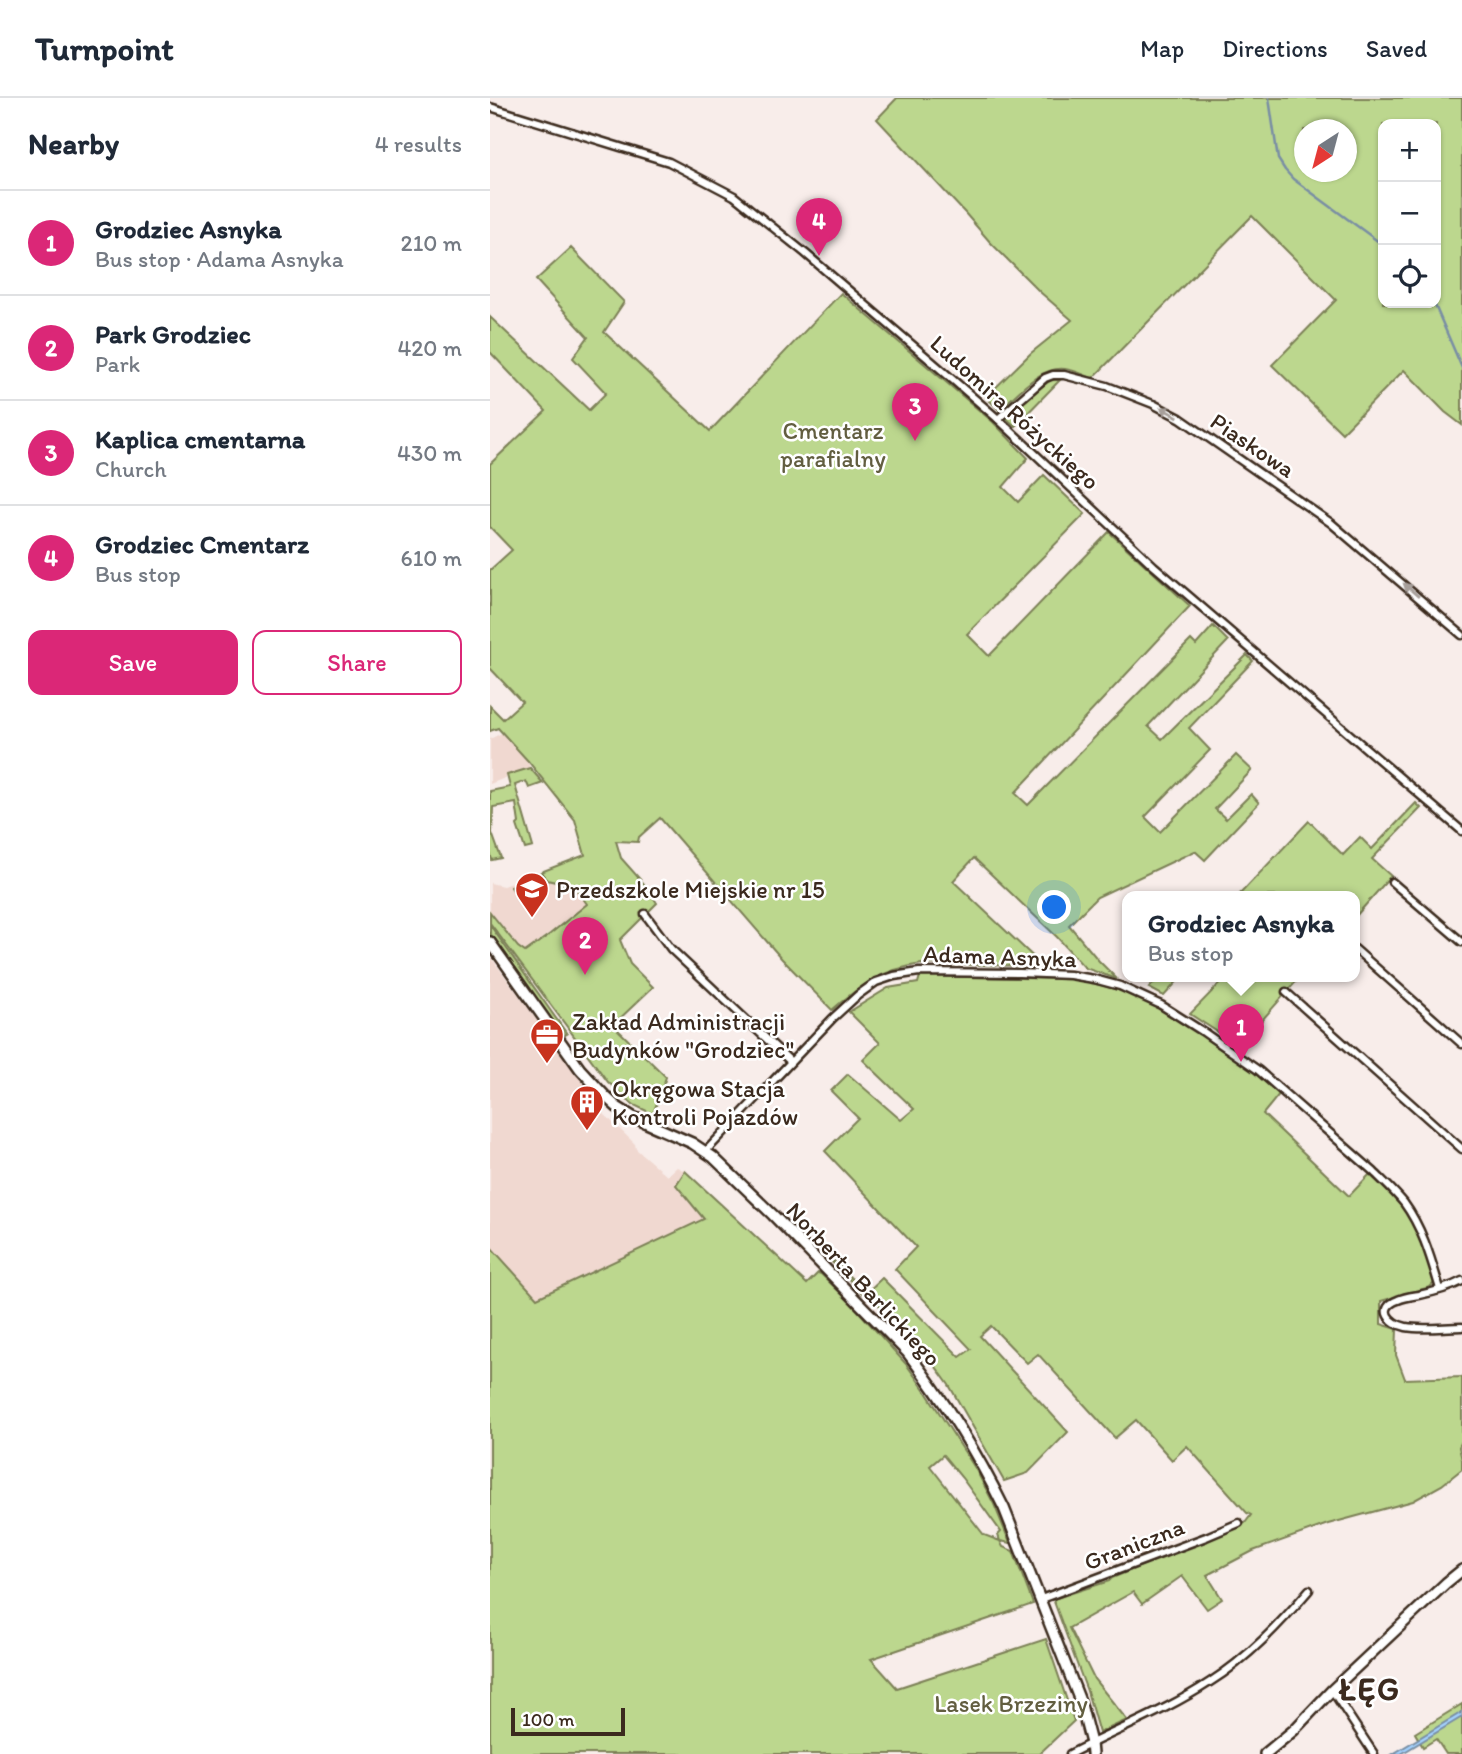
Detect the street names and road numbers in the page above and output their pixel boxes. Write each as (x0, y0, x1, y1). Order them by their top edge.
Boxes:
street label: Ludomira Różyckiego (924, 328, 1106, 496)
street label: Piaskowa (1205, 406, 1301, 484)
street label: Adama Asnyka (923, 939, 1078, 973)
street label: Norberta Barlickiego (780, 1196, 948, 1372)
street label: Graniczna (1080, 1511, 1189, 1576)

